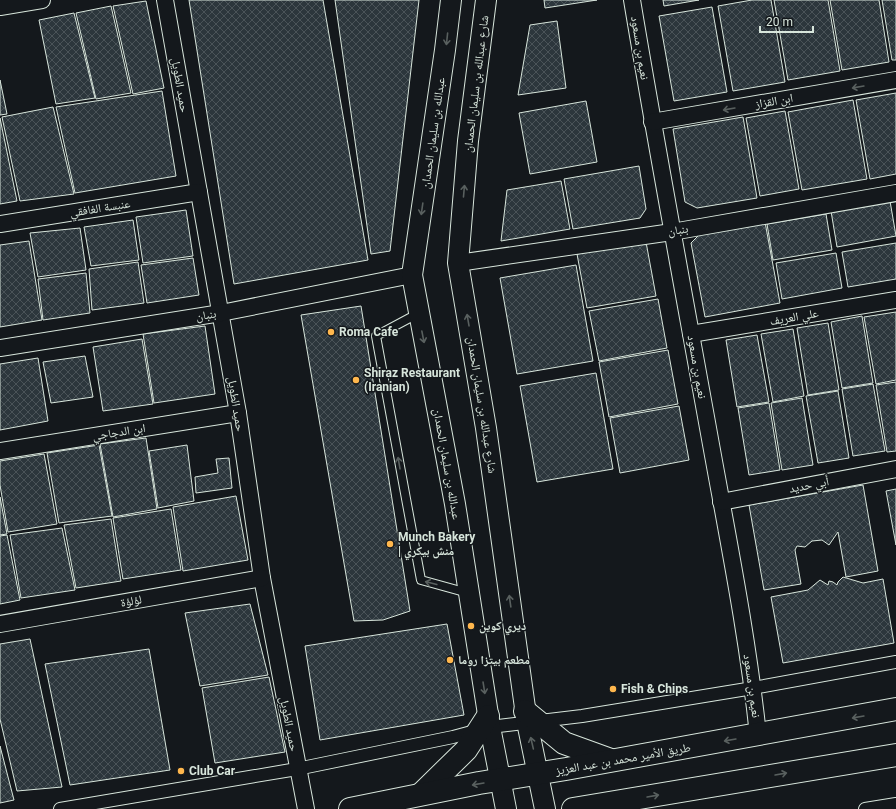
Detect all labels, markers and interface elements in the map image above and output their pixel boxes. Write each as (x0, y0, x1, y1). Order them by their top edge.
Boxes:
scale bar (760, 8, 813, 34)
street label: شارع عبدالله بن سليمان الحمدان (461, 14, 492, 154)
street label: نعيم بن مسعود (627, 15, 652, 81)
text: 20 m (766, 15, 793, 29)
one-way arrow (443, 32, 450, 45)
street label: حميد الطويل (168, 57, 192, 114)
street label: عبدالله بن سليمان الحمدان (418, 76, 448, 190)
one-way arrow (851, 83, 864, 91)
street label: ابن القزاز (753, 91, 794, 112)
one-way arrow (723, 105, 736, 113)
one-way arrow (461, 185, 468, 198)
street label: عنبسة الغافقي (69, 196, 132, 223)
one-way arrow (417, 202, 425, 215)
street label: بنبان (667, 221, 689, 239)
street label: بنبان (195, 306, 217, 324)
street label: علي العريف (768, 306, 820, 331)
one-way arrow (464, 314, 472, 327)
place label: Roma Cafe (339, 325, 399, 339)
marker: Roma Cafe (326, 327, 336, 337)
one-way arrow (420, 330, 428, 343)
street label: نعيم بن مسعود (684, 334, 709, 400)
street label: شارع عبدالله بن سليمان الحمدان (463, 336, 500, 475)
place label: Shiraz Restaurant (Iranian) (364, 366, 460, 394)
marker: Shiraz Restaurant (Iranian) (351, 375, 361, 385)
street label: حميد الطويل (225, 376, 247, 433)
street label: عبدالله بن سليمان الحمدان (430, 407, 464, 521)
street label: ابن الدجاجي (91, 421, 147, 446)
one-way arrow (395, 457, 403, 470)
street label: أبي حديد (788, 474, 831, 499)
place label: Munch Bakery | منش بيكري (398, 530, 476, 561)
marker: Munch Bakery | منش بيكري (385, 539, 395, 549)
one-way arrow (425, 579, 438, 586)
street label: لؤلؤة (119, 592, 143, 610)
one-way arrow (506, 595, 514, 608)
place label: ديري كوين (479, 619, 526, 636)
marker: ديري كوين (466, 621, 476, 631)
place label: مطعم بيتزا روما (458, 653, 530, 668)
street label: نعيم بن مسعود (740, 653, 763, 719)
marker: مطعم بيتزا روما (445, 655, 455, 665)
one-way arrow (480, 681, 488, 694)
place label: Fish & Chips (621, 682, 688, 696)
marker: Fish & Chips (608, 684, 618, 694)
street label: حميد الطويل (277, 695, 301, 753)
one-way arrow (852, 713, 865, 721)
one-way arrow (724, 736, 737, 744)
one-way arrow (527, 737, 535, 750)
street label: طريق الأمير محمد بن عبد العزيز (553, 740, 692, 778)
place label: Club Car (189, 764, 236, 778)
marker: Club Car (176, 766, 186, 776)
one-way arrow (774, 770, 787, 778)
one-way arrow (471, 780, 484, 788)
one-way arrow (646, 792, 659, 800)

